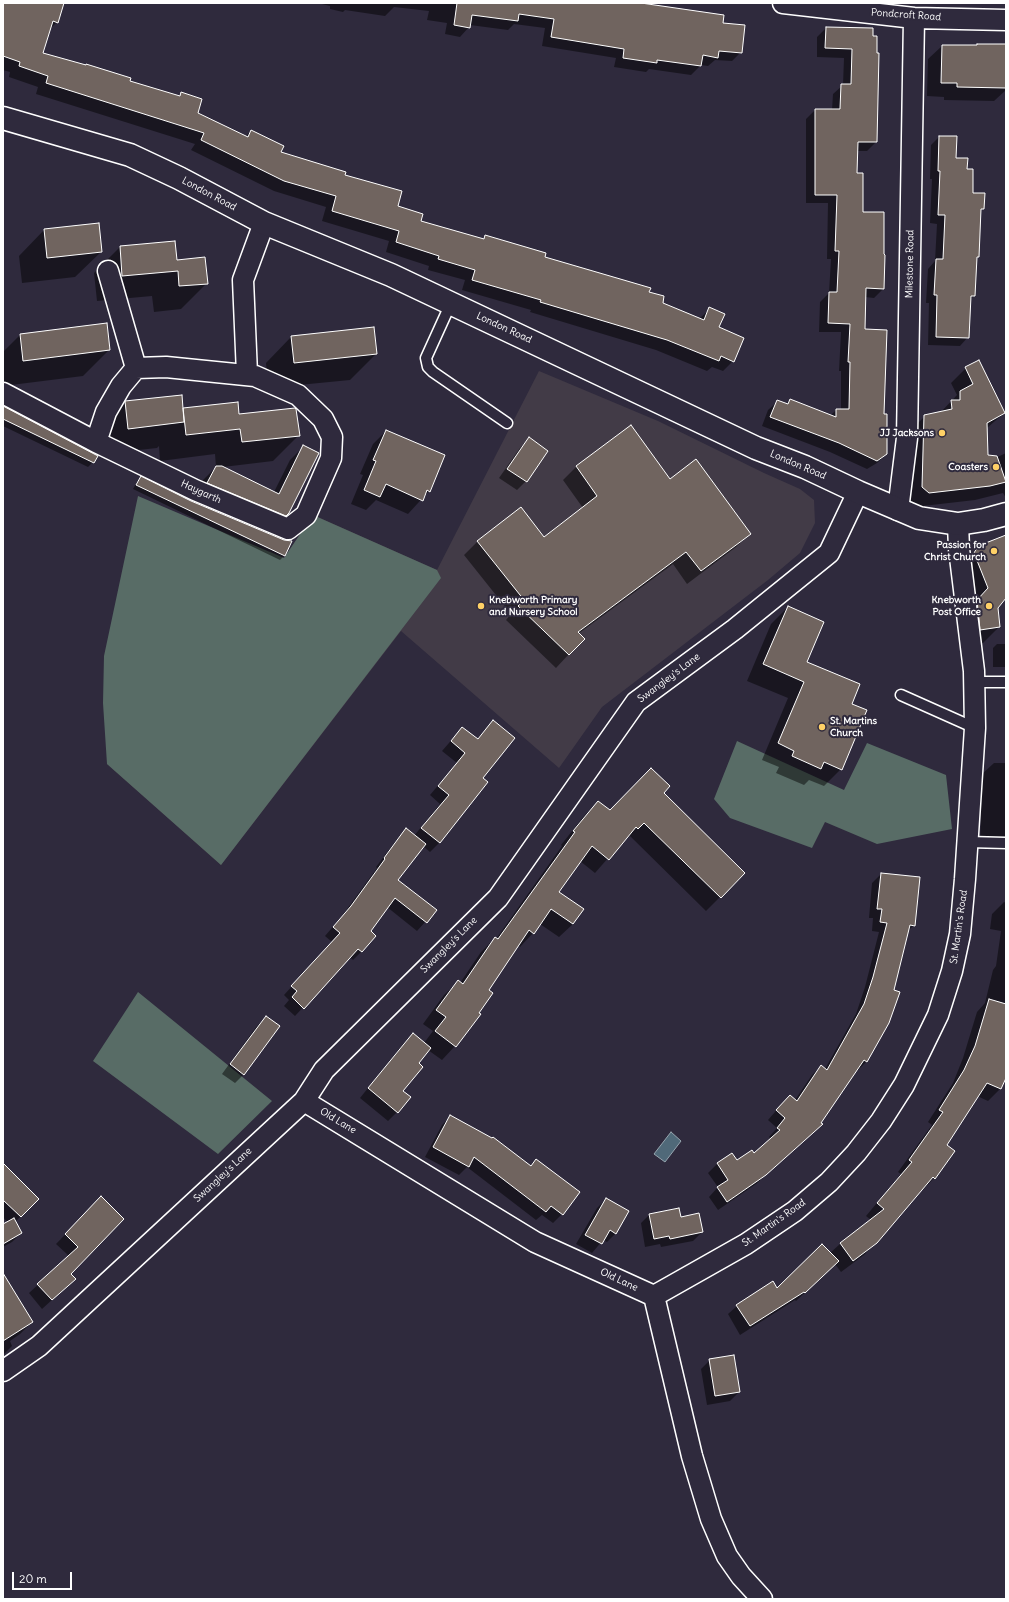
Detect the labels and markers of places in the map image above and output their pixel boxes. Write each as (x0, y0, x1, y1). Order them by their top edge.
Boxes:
place label: JJ Jacksons (880, 427, 934, 439)
marker: JJ Jacksons (937, 428, 947, 438)
place label: Coasters (948, 461, 988, 473)
marker: Coasters (991, 462, 1001, 472)
place label: Passion for Christ Church (924, 539, 986, 562)
marker: Passion for Christ Church (989, 546, 999, 556)
place label: Knebworth Primary and Nursery School (489, 594, 578, 618)
place label: Knebworth Post Office (931, 594, 981, 618)
marker: Knebworth Primary and Nursery School (476, 601, 486, 611)
marker: Knebworth Post Office (984, 601, 994, 611)
place label: St. Martins Church (830, 715, 877, 738)
marker: St. Martins Church (817, 722, 827, 732)

